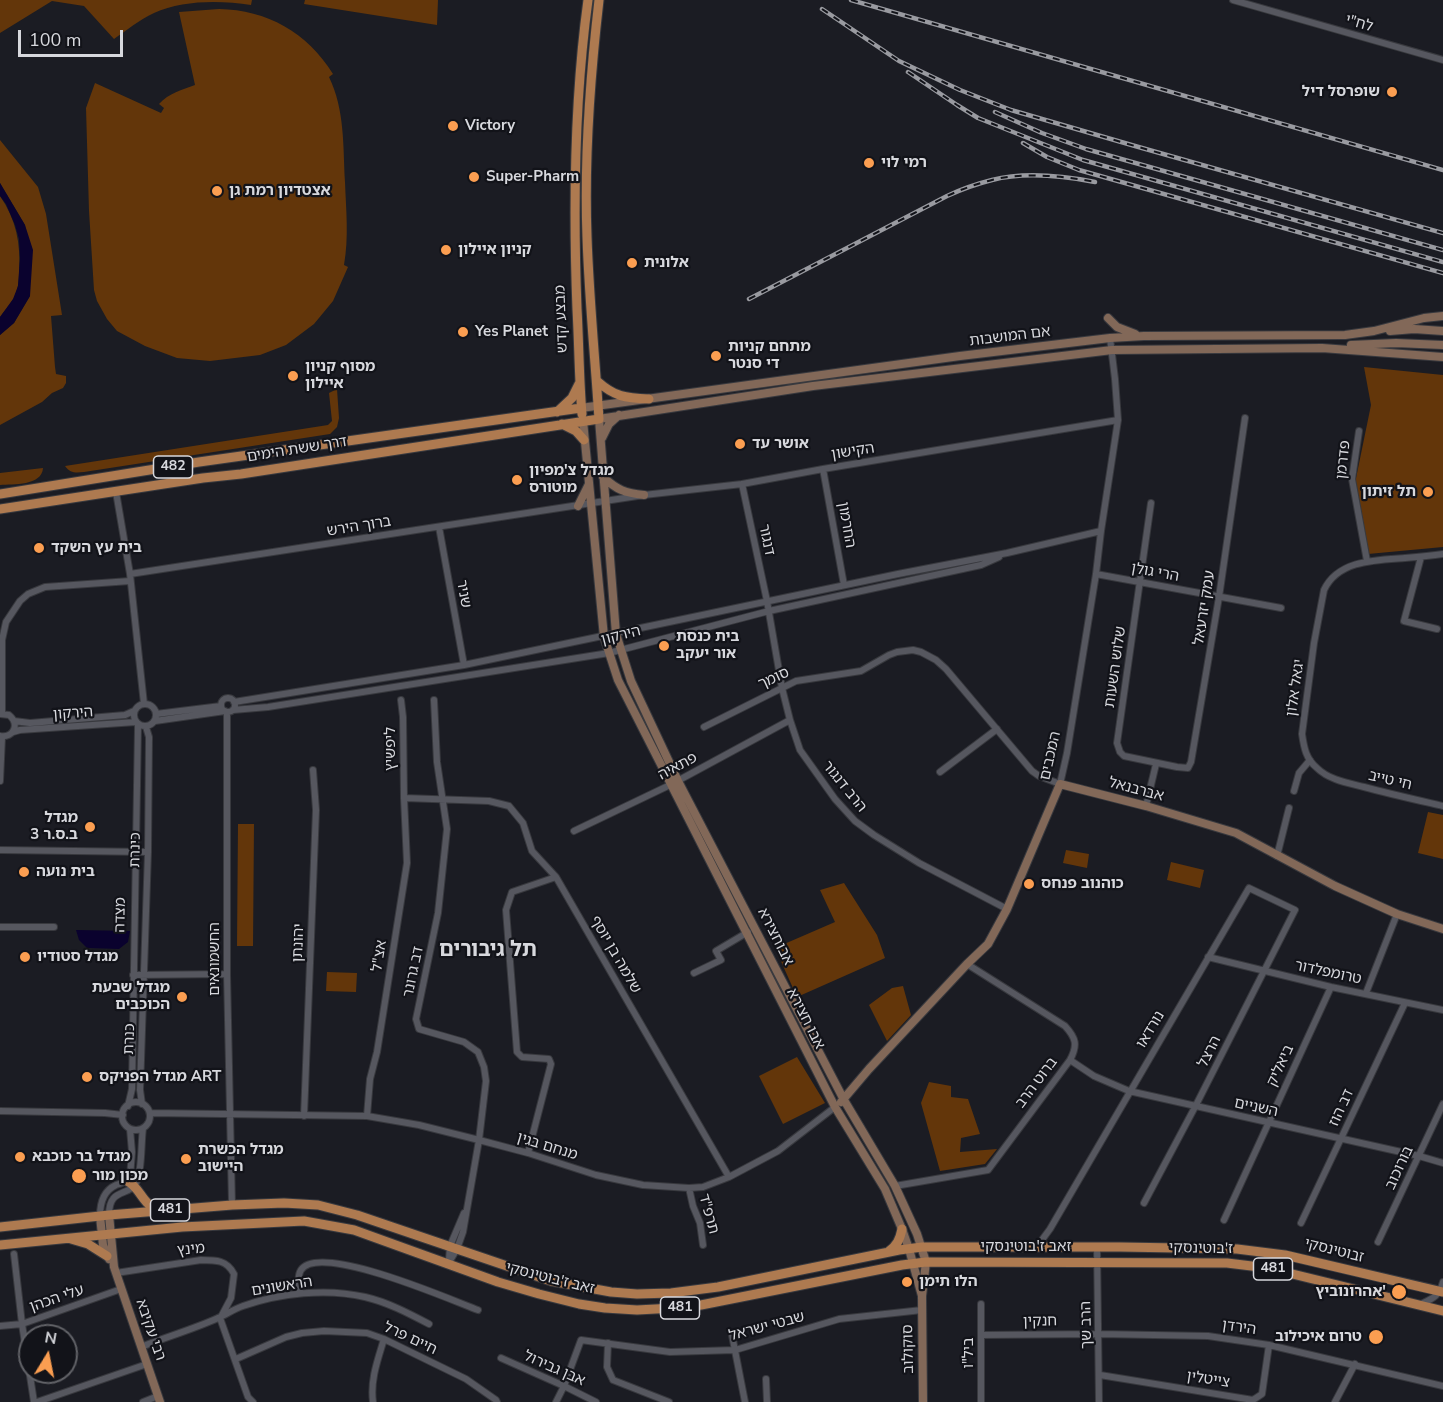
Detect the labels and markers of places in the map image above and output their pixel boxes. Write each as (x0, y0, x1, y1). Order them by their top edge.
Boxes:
place label: שופרסל דיל (1302, 83, 1380, 101)
marker: שופרסל דיל (1385, 85, 1399, 99)
place label: Victory (465, 117, 515, 135)
marker: Victory (446, 119, 460, 133)
place label: רמי לוי (881, 154, 927, 172)
marker: רמי לוי (862, 156, 876, 170)
place label: Super-Pharm (486, 168, 579, 186)
marker: Super-Pharm (467, 170, 481, 184)
place label: אצטדיון רמת גן (229, 182, 331, 200)
marker: אצטדיון רמת גן (210, 184, 224, 198)
place label: קניון איילון (458, 241, 532, 259)
marker: קניון איילון (439, 243, 453, 257)
place label: אלונית (644, 254, 689, 272)
marker: אלונית (625, 256, 639, 270)
place label: Yes Planet (475, 323, 548, 341)
marker: Yes Planet (456, 325, 470, 339)
place label: מתחם קניות די סנטר (728, 338, 811, 373)
marker: מתחם קניות די סנטר (709, 349, 723, 363)
place label: מסוף קניון איילון (305, 358, 375, 393)
marker: מסוף קניון איילון (286, 369, 300, 383)
place label: אושר עד (752, 435, 809, 453)
marker: אושר עד (733, 437, 747, 451)
place label: מגדל צ'מפיון מוטורס (529, 462, 614, 497)
marker: מגדל צ'מפיון מוטורס (510, 473, 524, 487)
place label: תל זיתון (1361, 483, 1416, 501)
marker: תל זיתון (1421, 485, 1435, 499)
place label: בית עץ השקד (51, 539, 142, 557)
marker: בית עץ השקד (32, 541, 46, 555)
place label: בית כנסת אור יעקב (676, 628, 739, 663)
marker: בית כנסת אור יעקב (657, 639, 671, 653)
place label: מגדל ב.ס.ר 3 (30, 809, 78, 844)
marker: מגדל ב.ס.ר 3 (83, 820, 97, 834)
place label: בית נועה (36, 863, 95, 881)
marker: בית נועה (17, 865, 31, 879)
place label: כוהנוב פנחס (1041, 875, 1124, 893)
marker: כוהנוב פנחס (1022, 877, 1036, 891)
place label: מגדל סטודיו (37, 948, 118, 966)
marker: מגדל סטודיו (18, 950, 32, 964)
place label: מגדל שבעת הכוכבים (92, 979, 170, 1014)
marker: מגדל שבעת הכוכבים (175, 990, 189, 1004)
place label: מגדל הפניקס ART (99, 1068, 221, 1086)
marker: מגדל הפניקס ART (80, 1070, 94, 1084)
place label: מגדל הכשרת היישוב (198, 1141, 284, 1176)
place label: מגדל בר כוכבא (32, 1148, 131, 1166)
marker: מגדל בר כוכבא (13, 1150, 27, 1164)
marker: מגדל הכשרת היישוב (179, 1152, 193, 1166)
marker: מכון מור (70, 1167, 88, 1185)
place label: מכון מור (92, 1167, 148, 1185)
place label: הלו תימן (919, 1273, 978, 1291)
marker: הלו תימן (900, 1275, 914, 1289)
place label: אהרונוביץ' (1316, 1283, 1386, 1301)
marker: אהרונוביץ' (1390, 1283, 1408, 1301)
place label: טרום איכילוב (1275, 1328, 1362, 1346)
marker: טרום איכילוב (1367, 1328, 1385, 1346)

